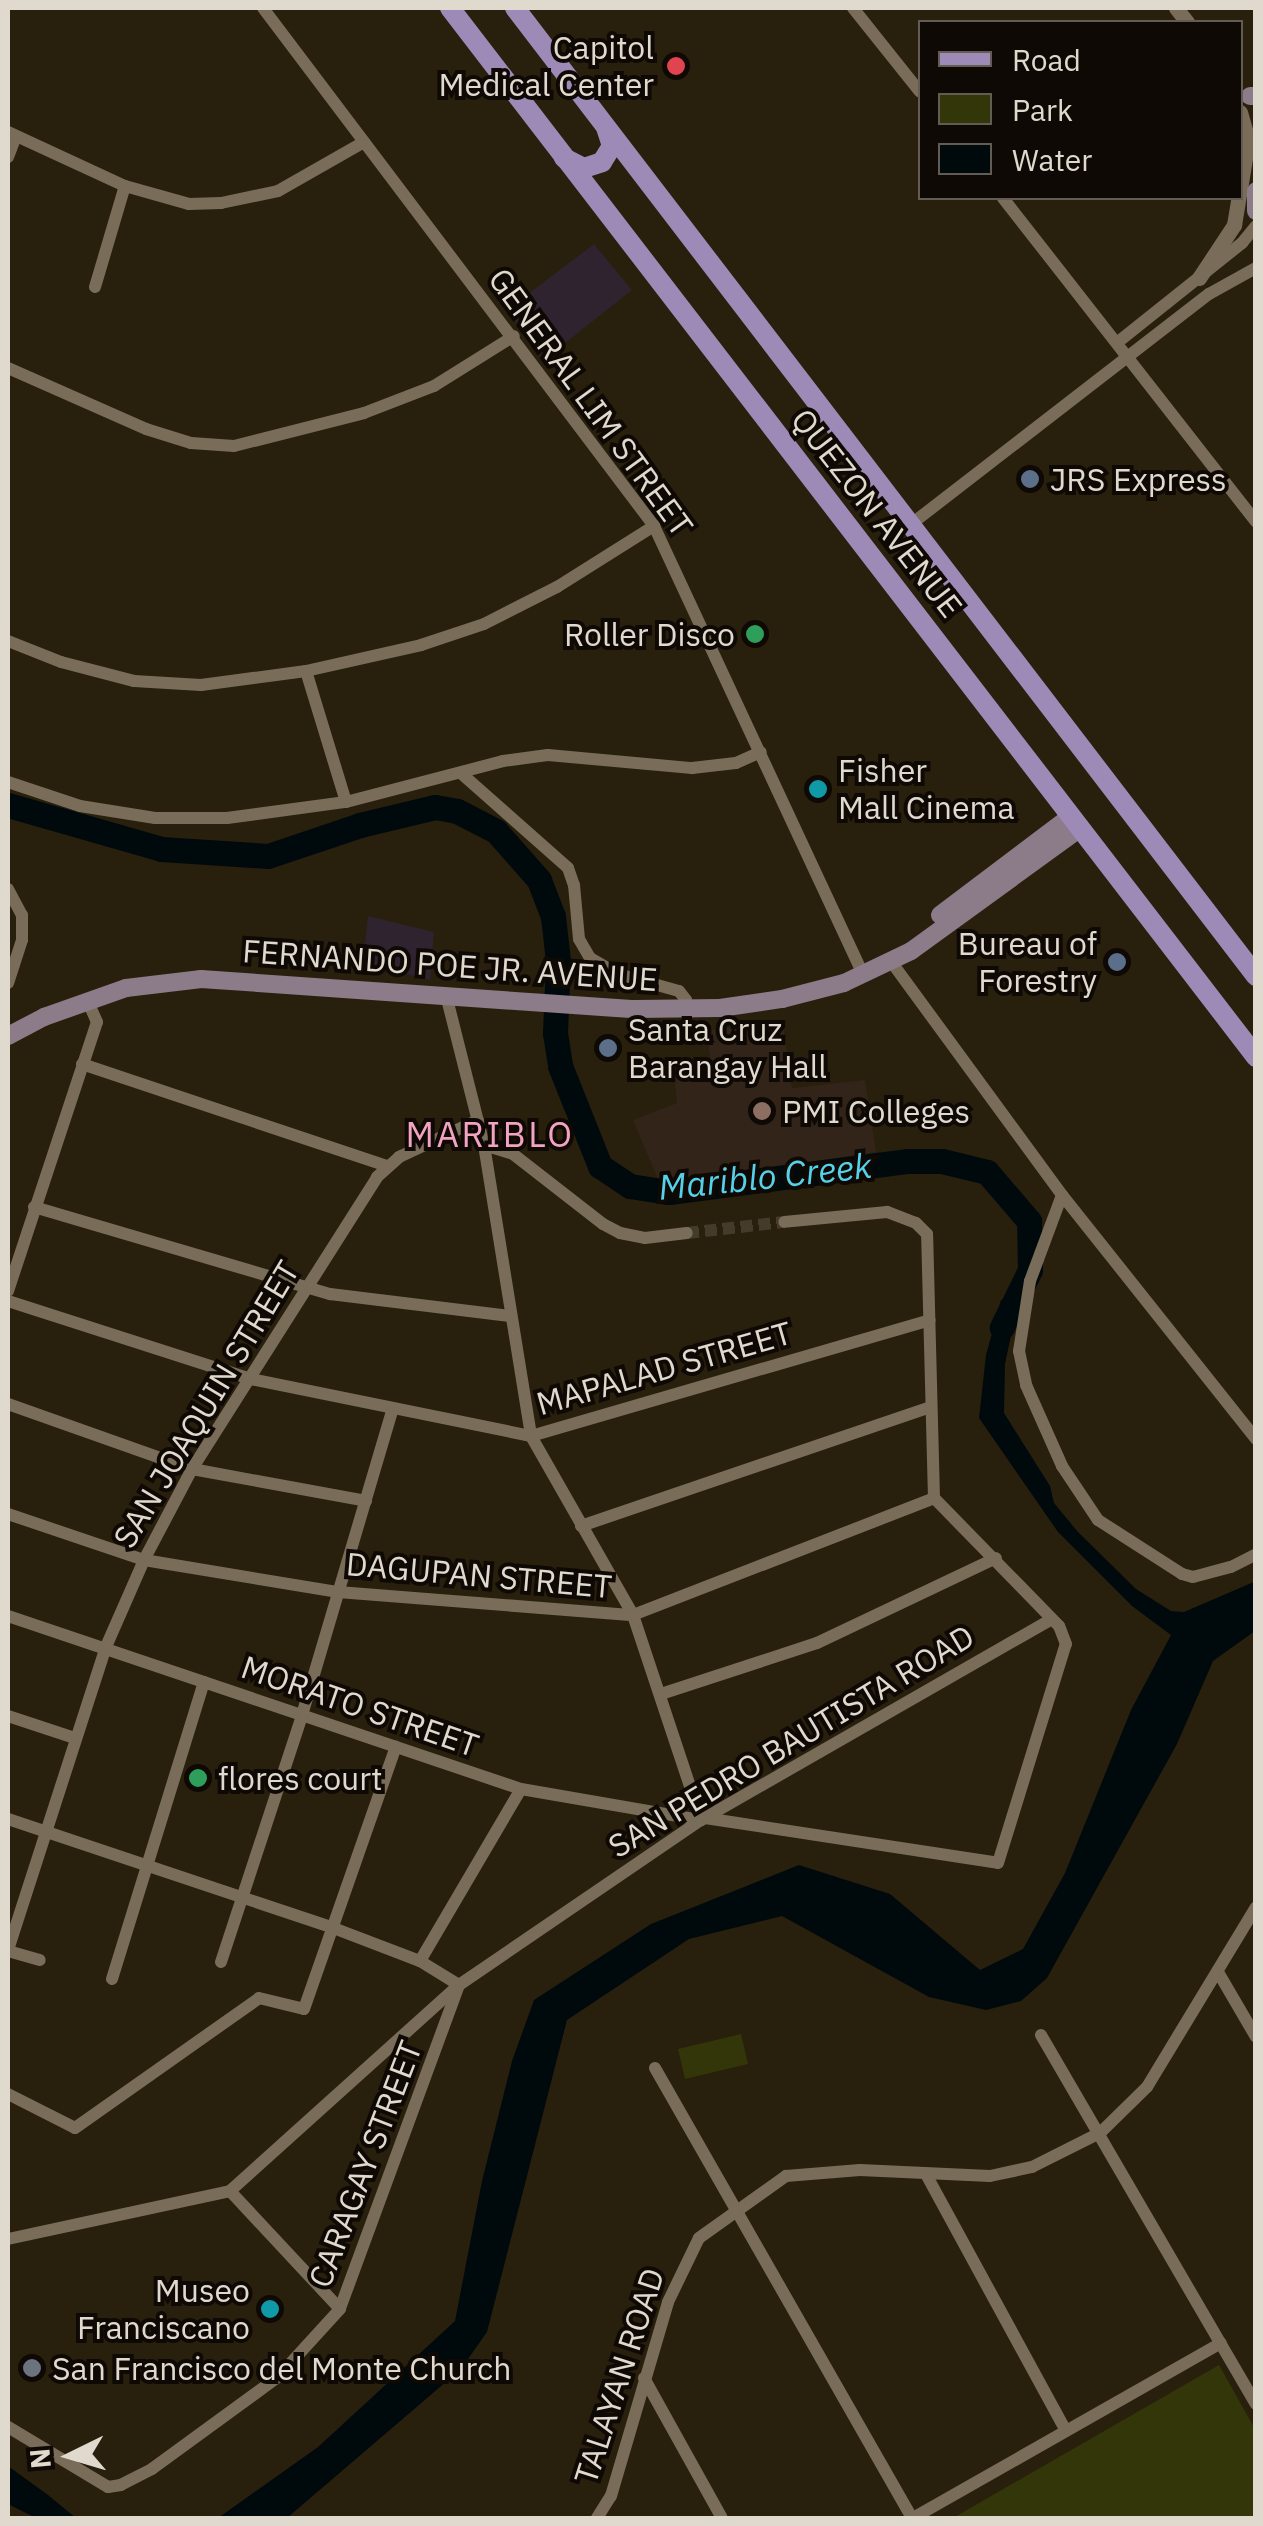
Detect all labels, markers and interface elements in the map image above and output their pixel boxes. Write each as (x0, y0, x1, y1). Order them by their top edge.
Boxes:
legend (918, 20, 1243, 200)
place label: Capitol Medical Center (438, 29, 654, 104)
text: Road (1012, 40, 1081, 79)
marker: Capitol Medical Center (663, 53, 689, 79)
text: Park (1012, 90, 1073, 129)
text: Water (1012, 140, 1092, 179)
street label: GENERAL LIM STREET (481, 261, 701, 543)
street label: QUEZON AVENUE (784, 401, 970, 625)
place label: JRS Express (1050, 460, 1227, 498)
marker: JRS Express (1019, 468, 1041, 490)
place label: Roller Disco (564, 615, 735, 653)
marker: Roller Disco (744, 623, 766, 645)
place label: Fisher Mall Cinema (838, 752, 1015, 827)
marker: Fisher Mall Cinema (807, 778, 829, 800)
place label: Bureau of Forestry (958, 925, 1097, 1000)
street label: FERNANDO POE JR. AVENUE (241, 931, 659, 999)
marker: Bureau of Forestry (1106, 951, 1128, 973)
place label: Santa Cruz Barangay Hall (628, 1011, 827, 1086)
marker: Santa Cruz Barangay Hall (597, 1037, 619, 1059)
place label: PMI Colleges (782, 1092, 970, 1130)
marker: PMI Colleges (751, 1100, 773, 1122)
district label: MARIBLO (406, 1113, 574, 1155)
water label: Mariblo Creek (656, 1144, 874, 1208)
street label: SAN JOAQUIN STREET (105, 1254, 307, 1554)
street label: MAPALAD STREET (532, 1313, 796, 1423)
street label: DAGUPAN STREET (345, 1544, 613, 1606)
street label: SAN PEDRO BAUTISTA ROAD (601, 1617, 981, 1865)
street label: MORATO STREET (237, 1647, 483, 1765)
place label: flores court (218, 1759, 382, 1797)
marker: flores court (187, 1767, 209, 1789)
street label: CARAGAY STREET (300, 2035, 430, 2293)
street label: TALAYAN ROAD (566, 2263, 672, 2489)
place label: Museo Franciscano (77, 2272, 250, 2347)
marker: Museo Franciscano (259, 2298, 281, 2320)
place label: San Francisco del Monte Church (52, 2349, 511, 2387)
marker: San Francisco del Monte Church (21, 2357, 43, 2379)
north arrow (20, 2406, 120, 2506)
text: N (20, 2447, 59, 2470)

